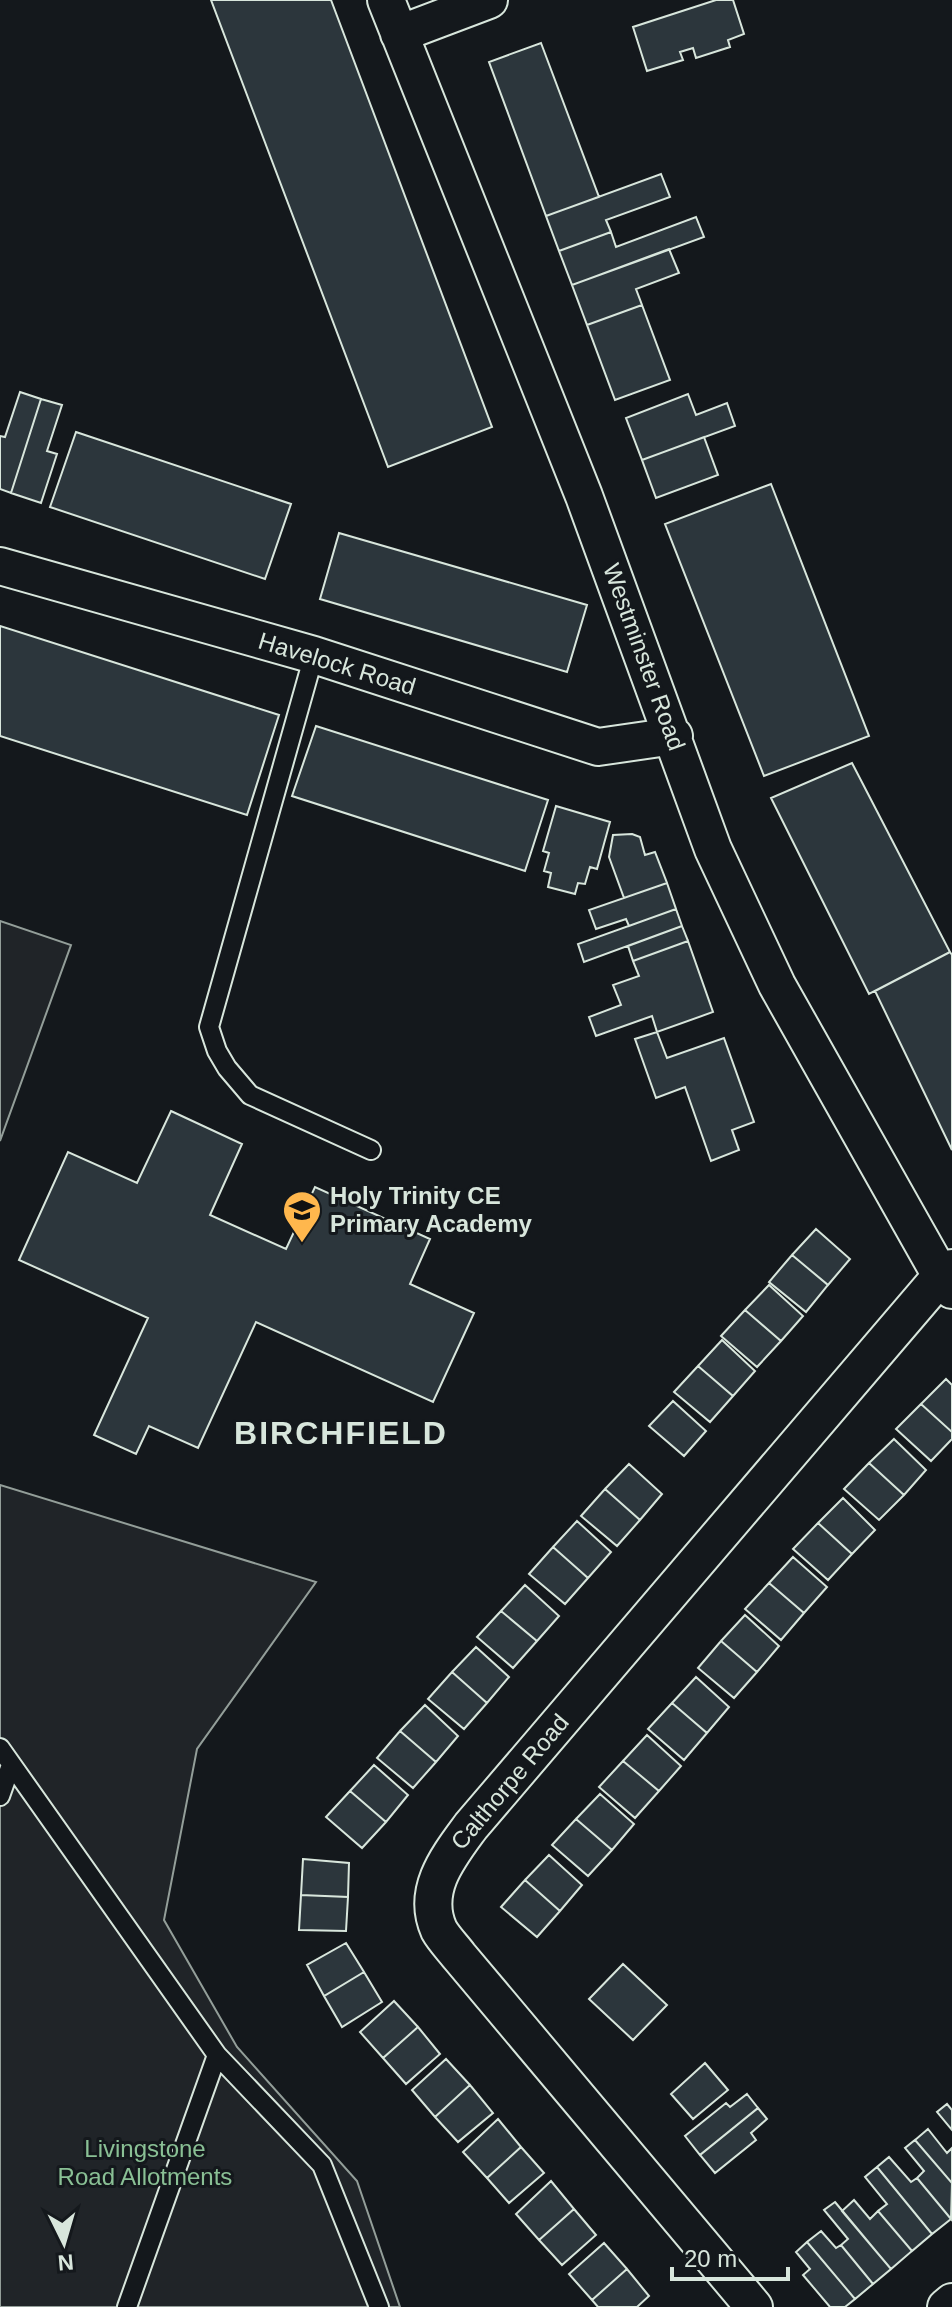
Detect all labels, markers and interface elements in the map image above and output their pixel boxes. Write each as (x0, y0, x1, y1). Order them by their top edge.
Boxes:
street label: Westminster Road (598, 560, 691, 754)
street label: Havelock Road (255, 627, 419, 700)
place label: Holy Trinity CE Primary Academy (330, 1182, 533, 1237)
school or university icon: Holy Trinity CE Primary Academy (281, 1189, 323, 1244)
district label: BIRCHFIELD (234, 1415, 448, 1451)
street label: Calthorpe Road (445, 1709, 574, 1855)
park label: Livingstone Road Allotments (58, 2135, 232, 2190)
north arrow (24, 2203, 104, 2283)
scale bar (672, 2231, 788, 2281)
text: 20 m (684, 2245, 737, 2272)
text: N (57, 2249, 75, 2276)

